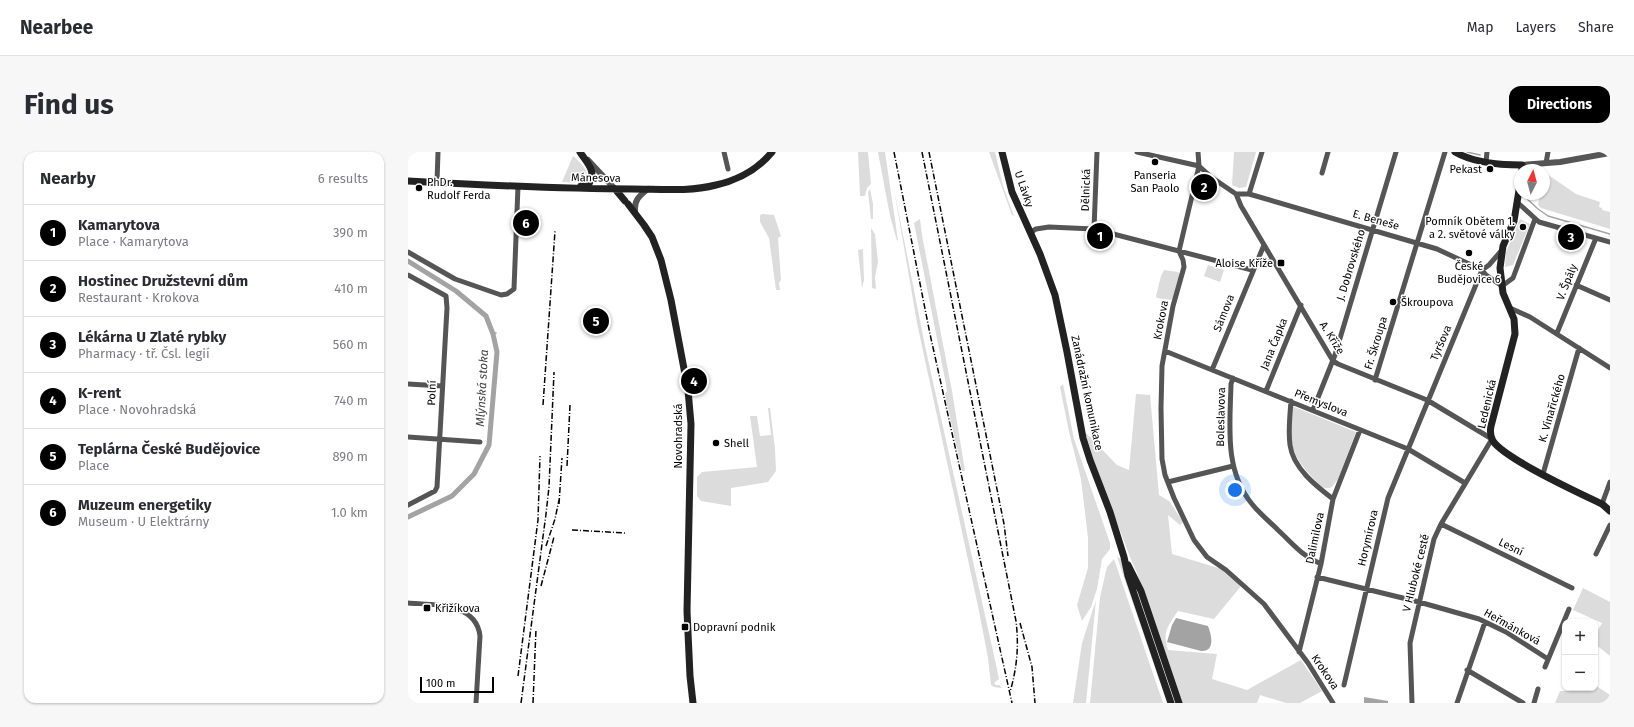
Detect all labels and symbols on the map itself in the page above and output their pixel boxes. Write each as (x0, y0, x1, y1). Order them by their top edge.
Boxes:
marker: Panseria San Paolo (1150, 157, 1160, 167)
place label: Pekast (1449, 163, 1482, 176)
marker: Pekast (1485, 164, 1495, 174)
north arrow (1514, 164, 1550, 200)
street label: Dělnická (1079, 168, 1093, 211)
street label: U Lávky (1012, 169, 1036, 210)
place label: Panseria San Paolo (1130, 169, 1180, 195)
street label: Mánesova (571, 171, 621, 185)
pin: 2 (1191, 172, 1217, 202)
place label: PhDr. Rudolf Ferda (427, 176, 490, 202)
marker: PhDr. Rudolf Ferda (414, 183, 424, 193)
street label: E. Beneše (1351, 207, 1401, 233)
pin: 6 (513, 208, 539, 238)
place label: Pomník Obětem 1. a 2. světové války (1425, 215, 1516, 241)
pin: 1 (1087, 221, 1113, 251)
marker: Pomník Obětem 1. a 2. světové války (1518, 222, 1528, 232)
pin: 3 (1558, 222, 1584, 252)
street label: J. Dobrovského (1334, 228, 1368, 302)
marker: České Budějovice 6 (1464, 248, 1474, 258)
place label: Aloise Kříže (1215, 257, 1273, 270)
marker: Aloise Kříže (1276, 258, 1286, 268)
place label: České Budějovice 6 (1437, 259, 1501, 286)
street label: V. Špály (1553, 261, 1580, 302)
street label: Sámova (1211, 292, 1237, 334)
place label: Škroupova (1401, 295, 1454, 309)
marker: Škroupova (1388, 297, 1398, 307)
street label: Krokova (1151, 299, 1171, 341)
pin: 5 (583, 306, 609, 336)
street label: Fr. Škroupa (1361, 315, 1390, 371)
street label: Jana Čapka (1257, 316, 1290, 372)
street label: A. Kříže (1317, 319, 1347, 357)
street label: Tyršova (1428, 323, 1454, 363)
street label: Zanádražní komunikace (1068, 334, 1106, 452)
water label: Mlýnská stoka (473, 349, 491, 427)
pin: 4 (681, 366, 707, 396)
street label: K. Vinařického (1536, 372, 1568, 444)
street label: Ledenická (1475, 378, 1499, 430)
street label: Polní (425, 380, 439, 406)
street label: Přemyslova (1292, 386, 1350, 420)
street label: Boleslavova (1214, 387, 1228, 447)
street label: Novohradská (672, 403, 685, 469)
place label: Shell (724, 437, 749, 450)
marker: Shell (711, 438, 721, 448)
your location (1225, 480, 1245, 500)
street label: Horymírova (1355, 508, 1381, 568)
street label: Dalimilova (1303, 511, 1327, 565)
street label: V Hluboké cestě (1400, 533, 1432, 613)
street label: Lesní (1497, 535, 1525, 559)
place label: Křižíkova (435, 602, 480, 615)
marker: Křižíkova (422, 603, 432, 613)
street label: Heřmánková (1481, 606, 1543, 648)
place label: Dopravní podnik (693, 621, 776, 634)
marker: Dopravní podnik (680, 622, 690, 632)
street label: Krokova (1308, 652, 1342, 692)
scale bar (420, 675, 494, 694)

